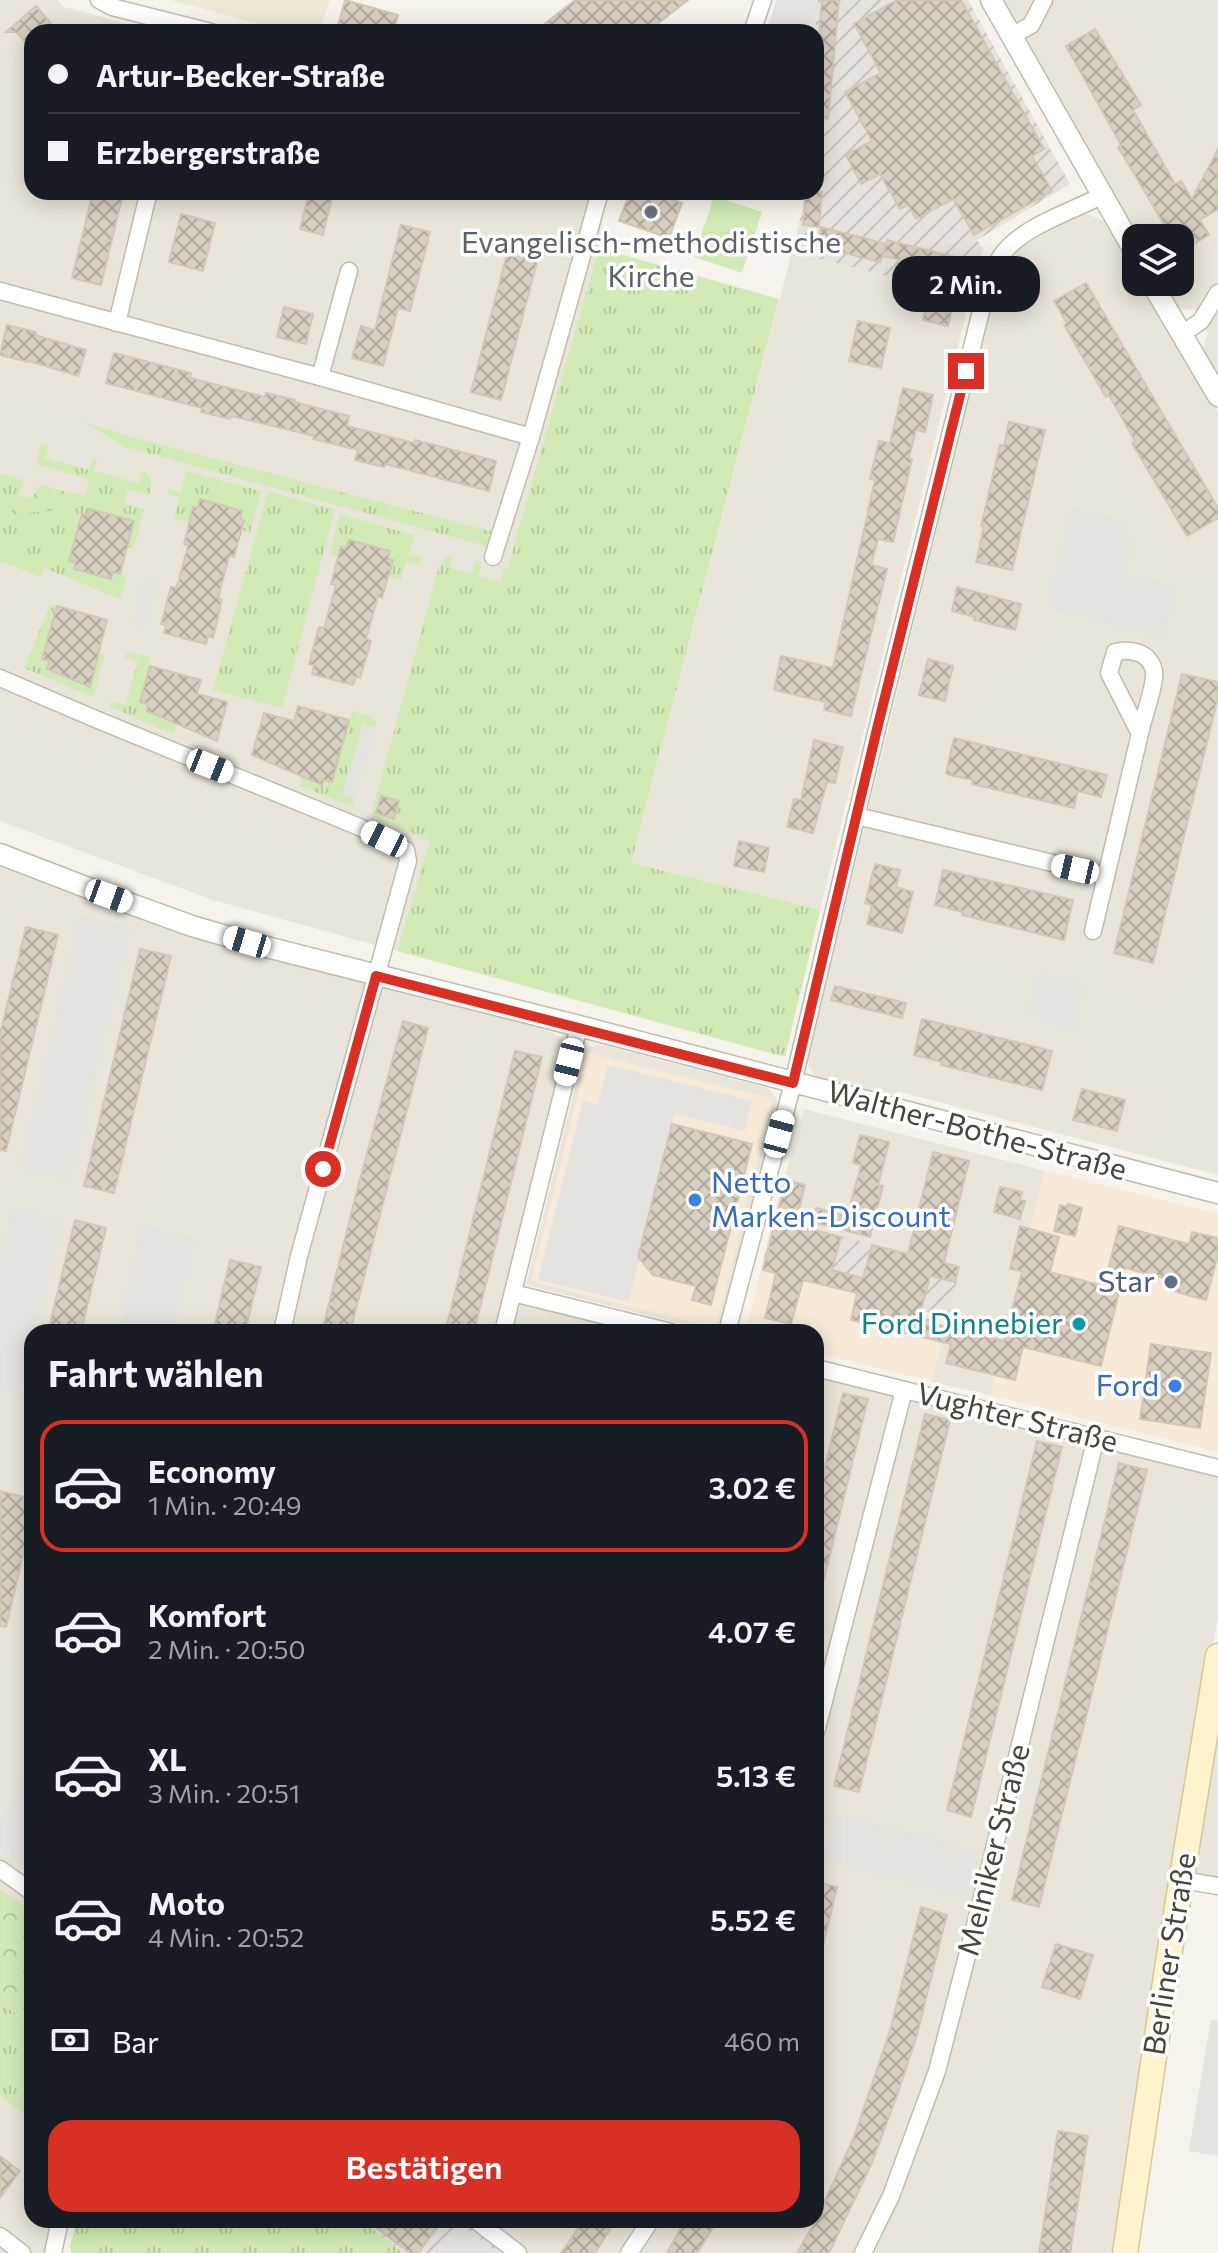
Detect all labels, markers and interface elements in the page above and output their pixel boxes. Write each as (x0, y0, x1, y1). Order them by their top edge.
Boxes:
text: Artur-Becker-Straße (96, 56, 385, 93)
text: Erzbergerstraße (96, 133, 320, 170)
marker: Evangelisch-methodistische Kirche (642, 203, 660, 221)
place label: Evangelisch-methodistische Kirche (461, 222, 841, 293)
map controls (1122, 224, 1194, 296)
button: layers (1122, 224, 1194, 296)
callout: 2 Min. (892, 255, 1040, 311)
text: 2 Min. (929, 268, 1003, 299)
route end (948, 353, 984, 389)
car (183, 746, 237, 786)
car (357, 818, 411, 860)
car (1049, 852, 1101, 886)
car (82, 877, 136, 915)
car (221, 924, 273, 960)
car (552, 1036, 586, 1088)
street label: Walther-Bothe-Straße (824, 1071, 1131, 1186)
car (761, 1108, 797, 1160)
route start (305, 1151, 341, 1187)
place label: Netto Marken-Discount (711, 1162, 951, 1233)
marker: Netto Marken-Discount (686, 1191, 704, 1209)
place label: Star (1098, 1261, 1155, 1298)
marker: Star (1162, 1273, 1180, 1291)
place label: Ford Dinnebier (861, 1303, 1063, 1340)
marker: Ford Dinnebier (1070, 1315, 1088, 1333)
text: Fahrt wählen (48, 1350, 264, 1394)
place label: Ford (1096, 1365, 1159, 1402)
street label: Vughter Straße (913, 1373, 1122, 1458)
marker: Ford (1166, 1377, 1184, 1395)
icon: car (52, 1450, 124, 1522)
text: Economy (148, 1452, 276, 1489)
text: 3.02 € (708, 1468, 796, 1505)
text: 1 Min. · 20:49 (148, 1489, 302, 1520)
icon: car (52, 1594, 124, 1666)
text: Komfort (148, 1596, 267, 1633)
text: 4.07 € (708, 1612, 796, 1649)
text: 2 Min. · 20:50 (148, 1633, 305, 1664)
icon: car (52, 1738, 124, 1810)
text: XL (148, 1740, 187, 1777)
street label: Melniker Straße (947, 1740, 1036, 1959)
text: 5.13 € (716, 1756, 796, 1793)
text: 3 Min. · 20:51 (148, 1777, 300, 1808)
street label: Berliner Straße (1133, 1850, 1202, 2057)
icon: car (52, 1882, 124, 1954)
text: Moto (148, 1884, 225, 1921)
text: 5.52 € (710, 1900, 796, 1937)
text: 4 Min. · 20:52 (148, 1921, 304, 1952)
icon: cash (48, 2018, 92, 2062)
text: Bar (112, 2022, 159, 2059)
text: 460 m (724, 2025, 800, 2056)
button: Bestätigen (48, 2120, 800, 2212)

